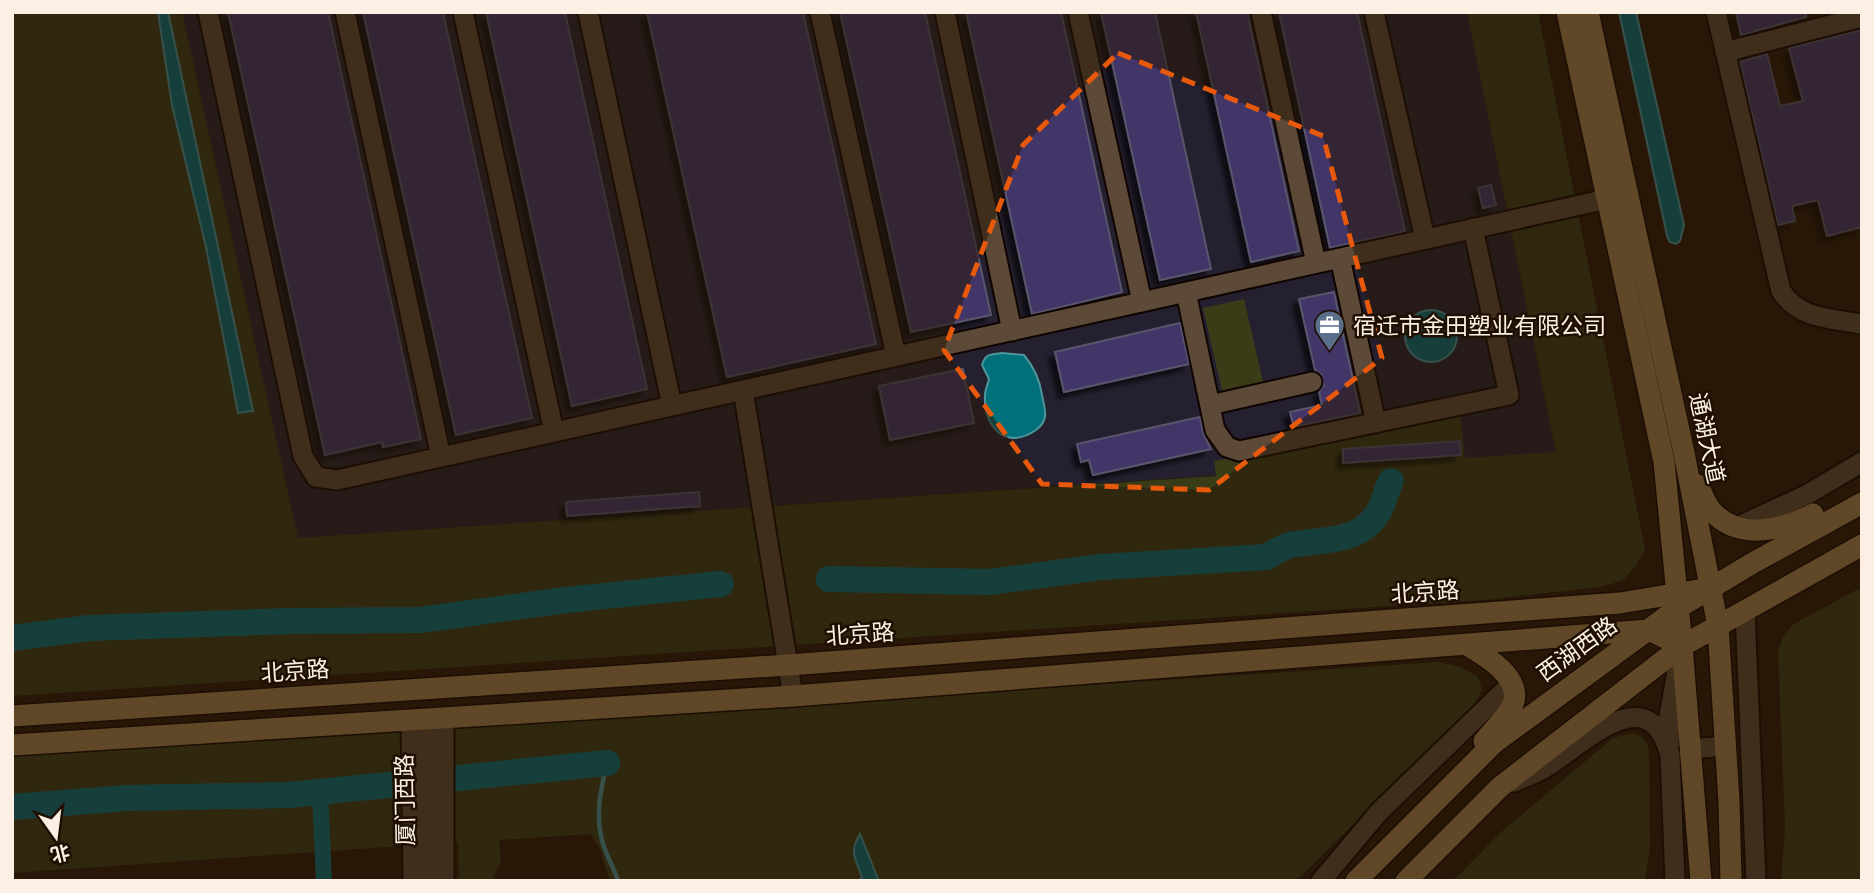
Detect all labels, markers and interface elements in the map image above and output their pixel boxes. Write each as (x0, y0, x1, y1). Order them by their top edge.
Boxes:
office icon: 宿迁市金田塑业有限公司 (1313, 309, 1347, 353)
place label: 宿迁市金田塑业有限公司 (1353, 310, 1606, 340)
street label: 通湖大道 (1684, 390, 1732, 486)
street label: 北京路 (1389, 574, 1460, 608)
street label: 西湖西路 (1530, 609, 1622, 687)
street label: 北京路 (824, 616, 895, 650)
street label: 北京路 (259, 653, 330, 687)
street label: 厦门西路 (388, 754, 420, 846)
north arrow (21, 802, 91, 872)
text: 北 (48, 840, 72, 867)

